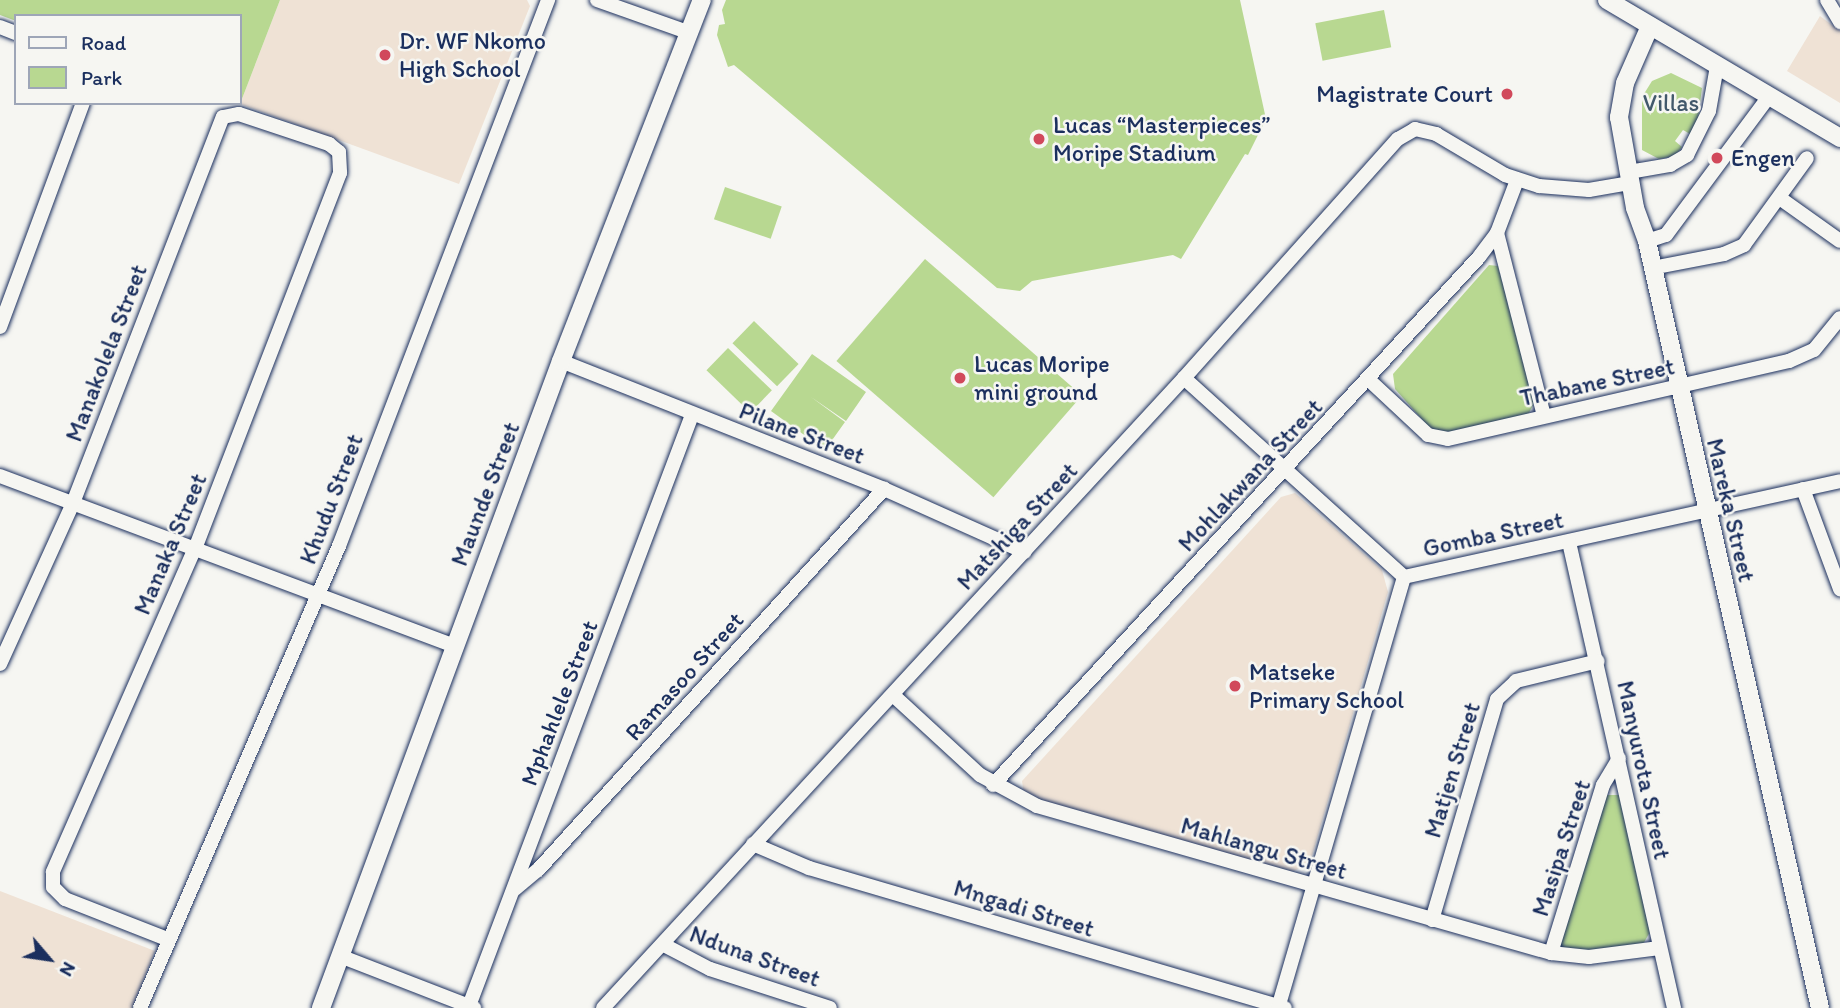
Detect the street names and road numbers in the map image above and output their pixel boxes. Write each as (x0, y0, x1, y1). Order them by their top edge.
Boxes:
street label: Manakolela Street (59, 261, 153, 445)
street label: Thabane Street (1517, 352, 1677, 412)
street label: Mohlakwana Street (1172, 393, 1328, 557)
street label: Pilane Street (735, 396, 869, 470)
street label: Maunde Street (444, 418, 526, 570)
street label: Khudu Street (293, 430, 369, 568)
street label: Mareka Street (1701, 436, 1761, 584)
street label: Matshiga Street (951, 456, 1083, 596)
street label: Manaka Street (127, 469, 213, 619)
street label: Gomba Street (1420, 505, 1566, 563)
street label: Ramasoo Street (619, 606, 749, 746)
street label: Mphahlele Street (514, 616, 604, 790)
street label: Manyurota Street (1611, 678, 1677, 862)
street label: Matjen Street (1418, 699, 1486, 841)
street label: Masipa Street (1525, 776, 1597, 920)
street label: Mahlangu Street (1178, 811, 1350, 885)
street label: Mngadi Street (950, 873, 1098, 943)
street label: Nduna Street (686, 919, 824, 993)

